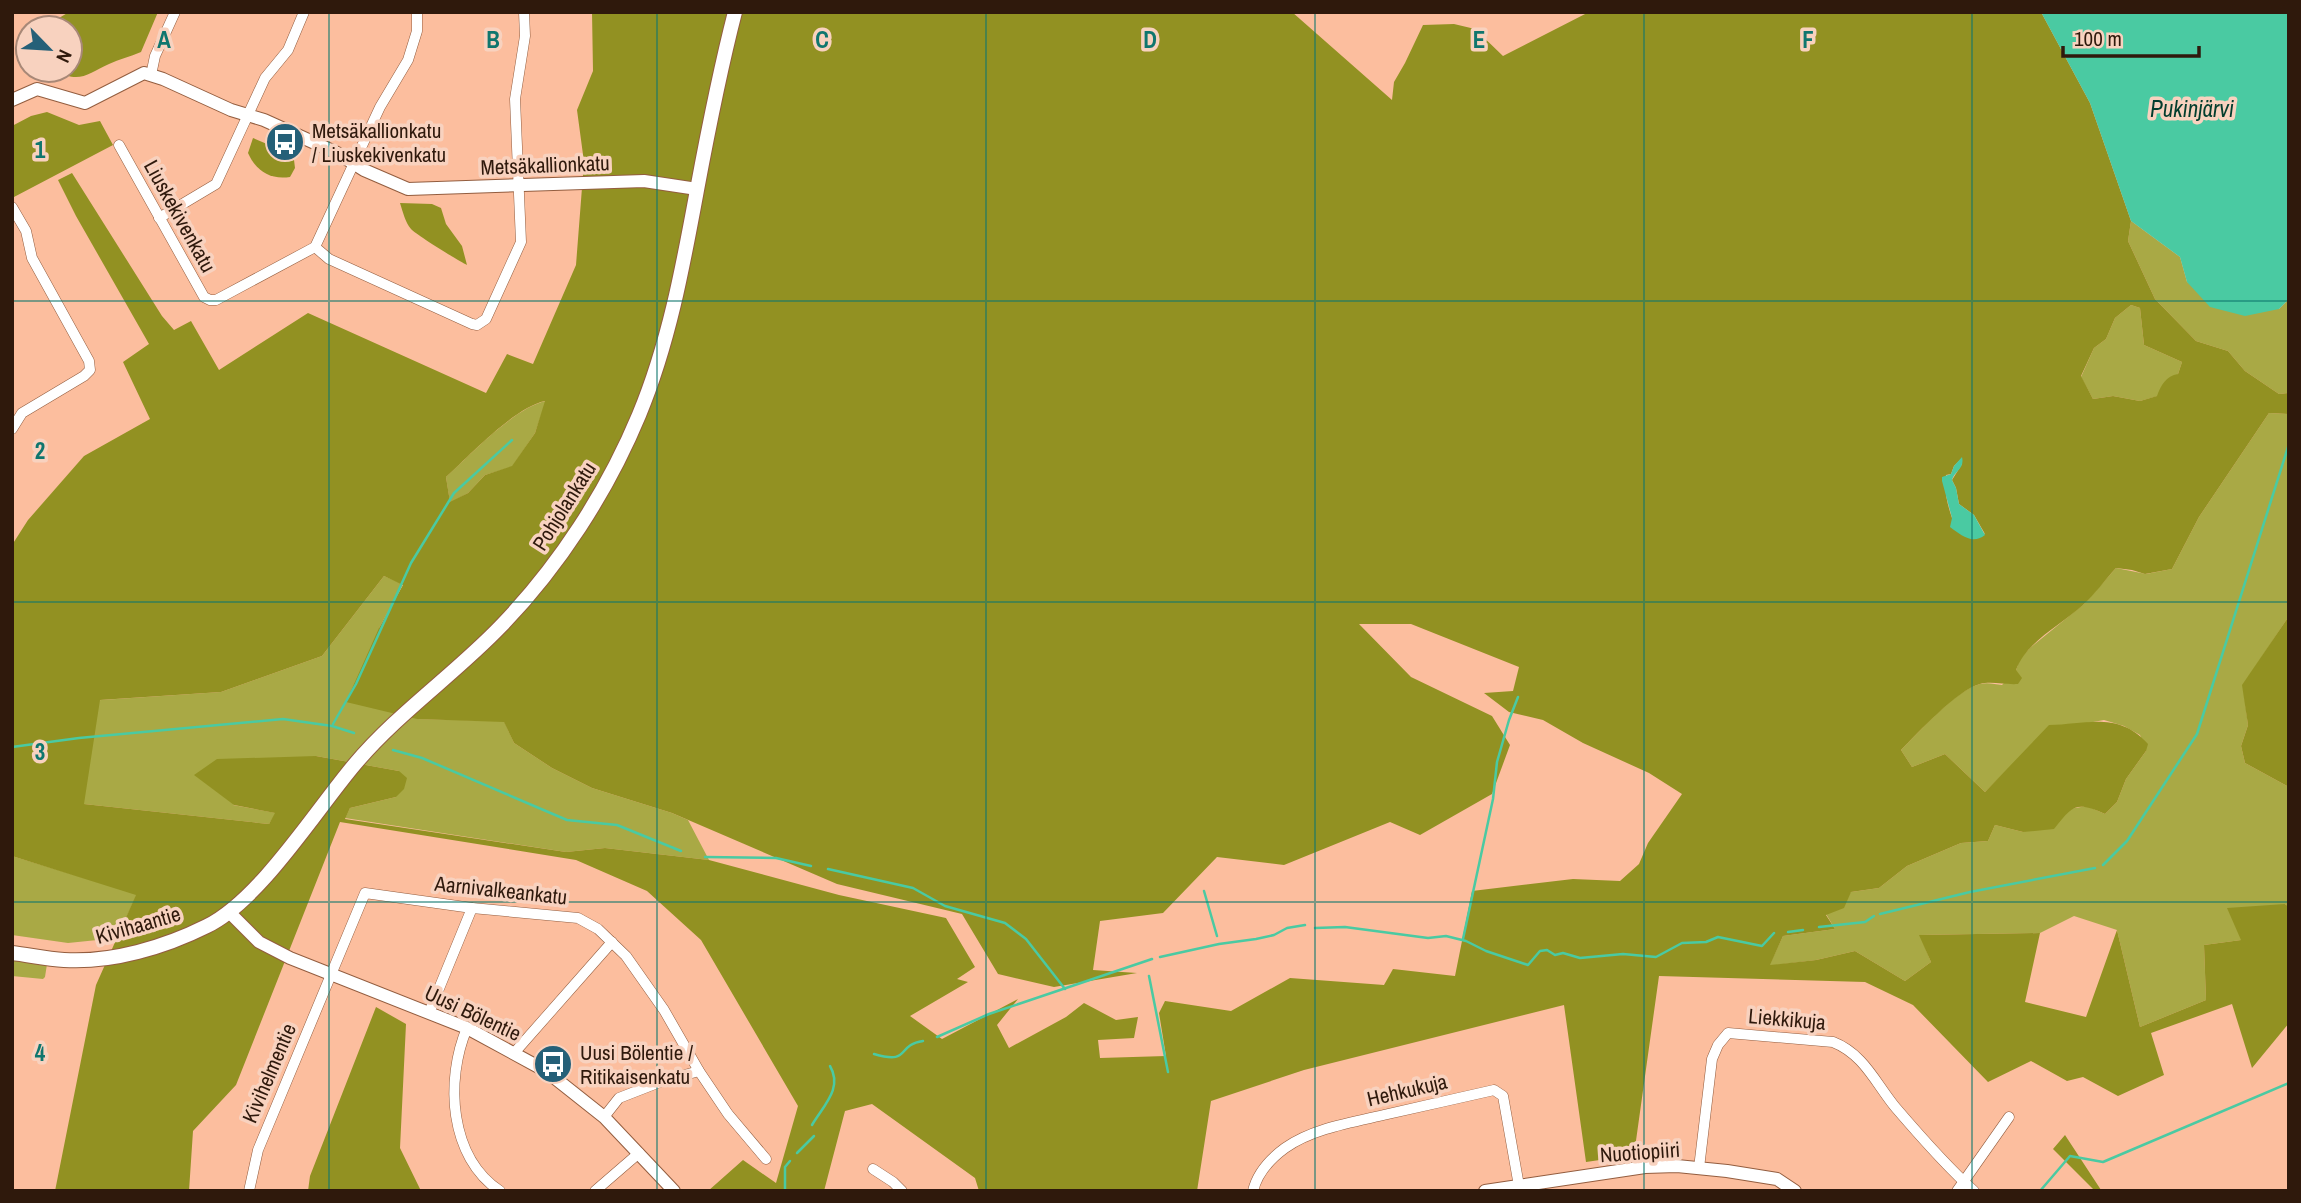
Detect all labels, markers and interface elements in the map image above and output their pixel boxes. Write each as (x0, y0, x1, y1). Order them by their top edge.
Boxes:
north arrow (14, 14, 84, 84)
scale bar (2063, 14, 2200, 58)
text: A (157, 24, 171, 55)
text: B (486, 24, 500, 55)
text: C (815, 24, 829, 55)
text: D (1143, 24, 1157, 55)
text: E (1473, 24, 1485, 55)
text: F (1802, 24, 1814, 55)
text: 100 m (2074, 24, 2122, 53)
text: N (50, 46, 79, 67)
water label: Pukinjärvi (2150, 93, 2235, 124)
place label: Metsäkallionkatu / Liuskekivenkatu (312, 116, 446, 169)
bus stop icon: Metsäkallionkatu / Liuskekivenkatu (264, 121, 306, 163)
text: 1 (35, 134, 46, 165)
street label: Metsäkallionkatu (480, 148, 610, 182)
street label: Liuskekivenkatu (137, 155, 223, 277)
text: 2 (35, 435, 45, 466)
street label: Pohjolankatu (525, 456, 603, 556)
text: 3 (35, 736, 45, 767)
street label: Aarnivalkeankatu (432, 869, 569, 911)
street label: Kivihaantie (92, 899, 184, 951)
street label: Uusi Bölentie (420, 978, 526, 1048)
street label: Liekkikuja (1747, 1001, 1827, 1037)
street label: Kivihelmentie (235, 1019, 303, 1127)
text: 4 (35, 1037, 46, 1068)
place label: Uusi Bölentie / Ritikaisenkatu (580, 1038, 693, 1091)
bus stop icon: Uusi Bölentie / Ritikaisenkatu (532, 1043, 574, 1085)
street label: Hehkukuja (1364, 1067, 1450, 1113)
street label: Nuotiopiiri (1599, 1135, 1681, 1169)

